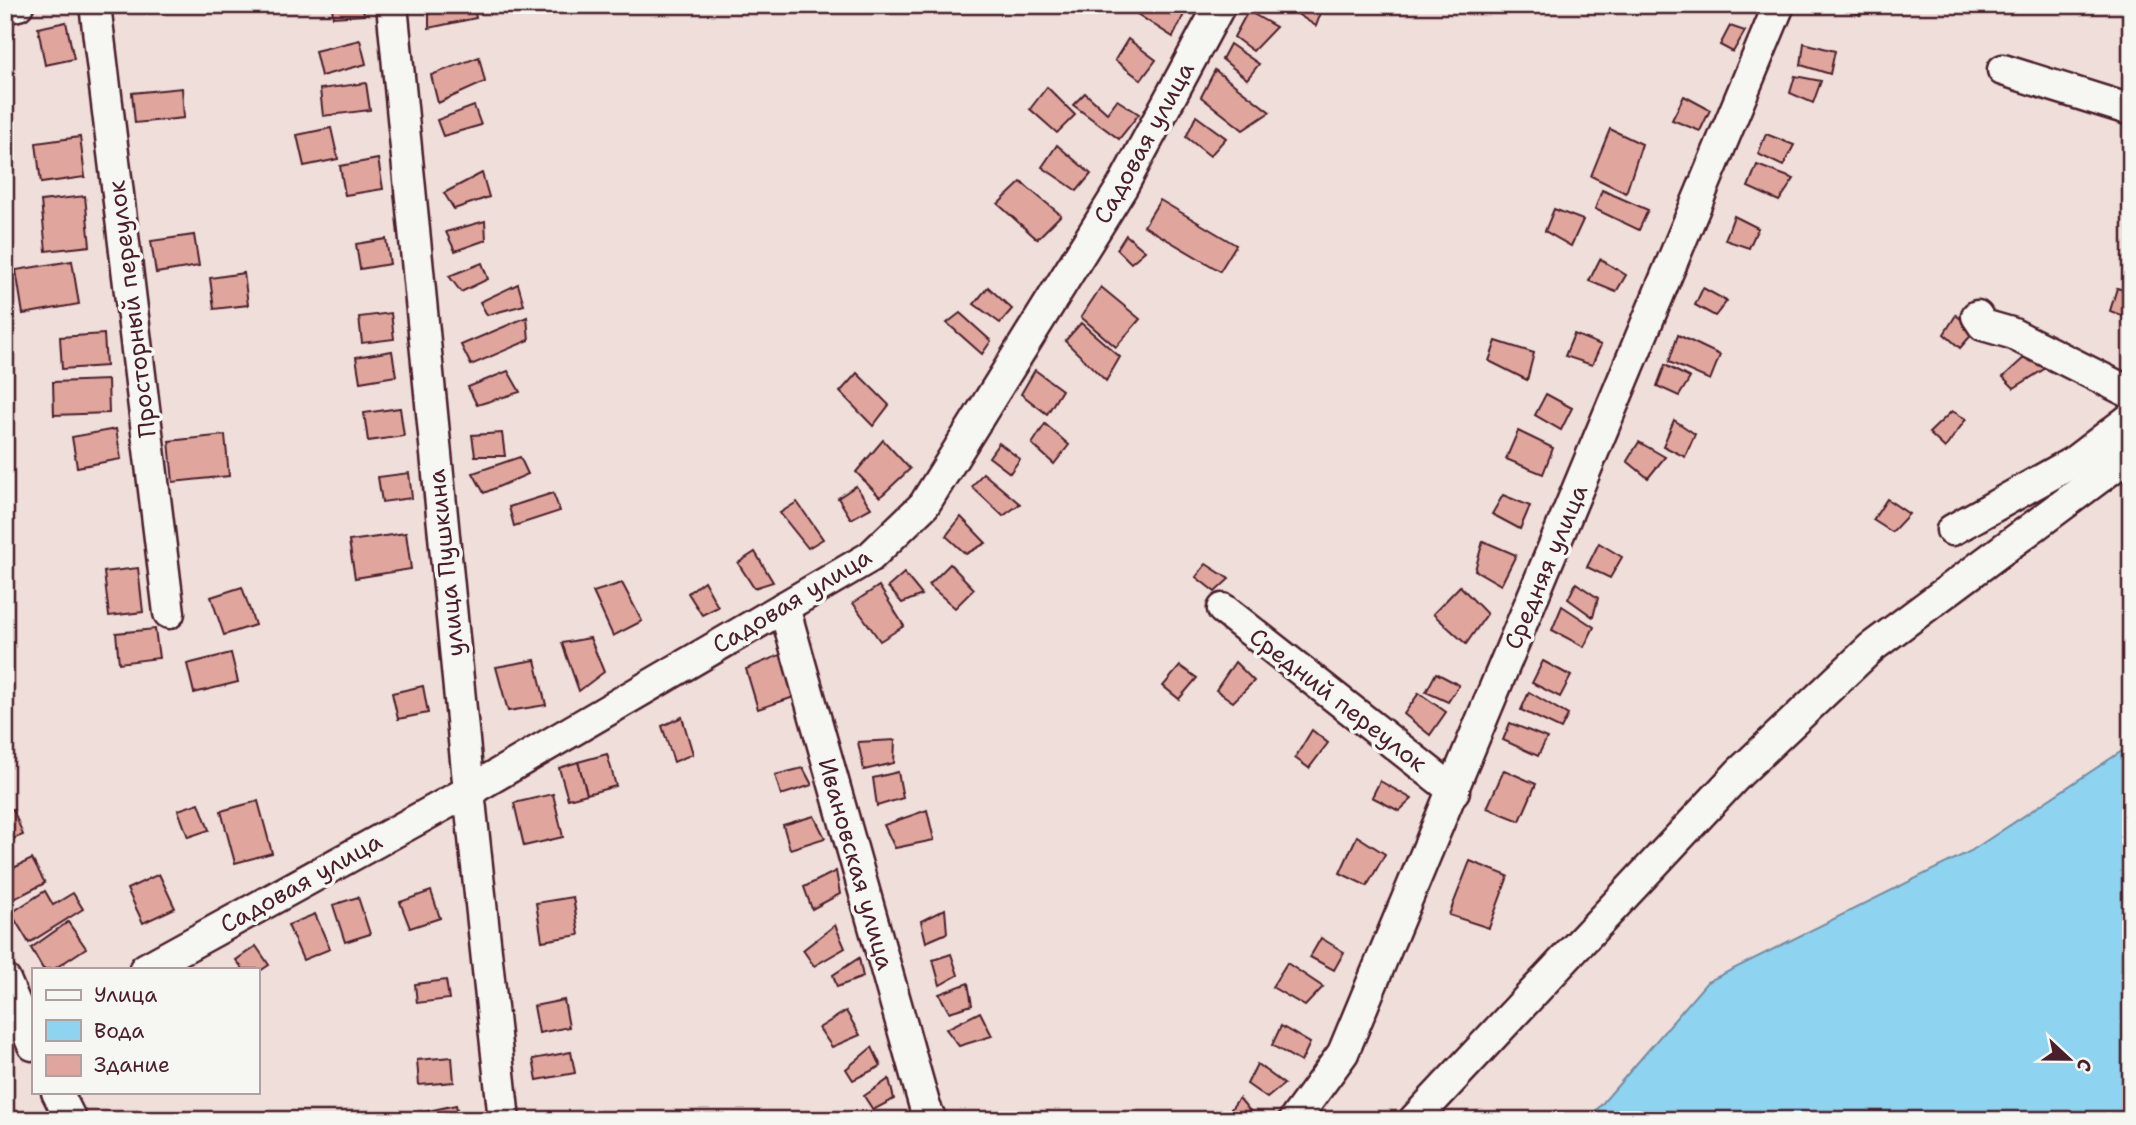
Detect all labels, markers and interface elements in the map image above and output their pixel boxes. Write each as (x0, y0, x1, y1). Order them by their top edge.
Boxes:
street label: Садовая улица (1086, 56, 1202, 230)
street label: Просторный переулок (100, 178, 164, 439)
street label: улица Пушкина (420, 468, 472, 658)
street label: Средняя улица (1497, 479, 1595, 654)
street label: Садовая улица (706, 541, 878, 661)
street label: Средний переулок (1243, 621, 1434, 780)
street label: Ивановская улица (810, 754, 902, 974)
street label: Садовая улица (214, 825, 388, 941)
legend (32, 968, 259, 1094)
text: Улица (94, 981, 157, 1009)
text: Вода (94, 1017, 144, 1045)
north arrow (2035, 1024, 2104, 1094)
text: Здание (94, 1051, 170, 1079)
text: С (2071, 1055, 2098, 1075)

